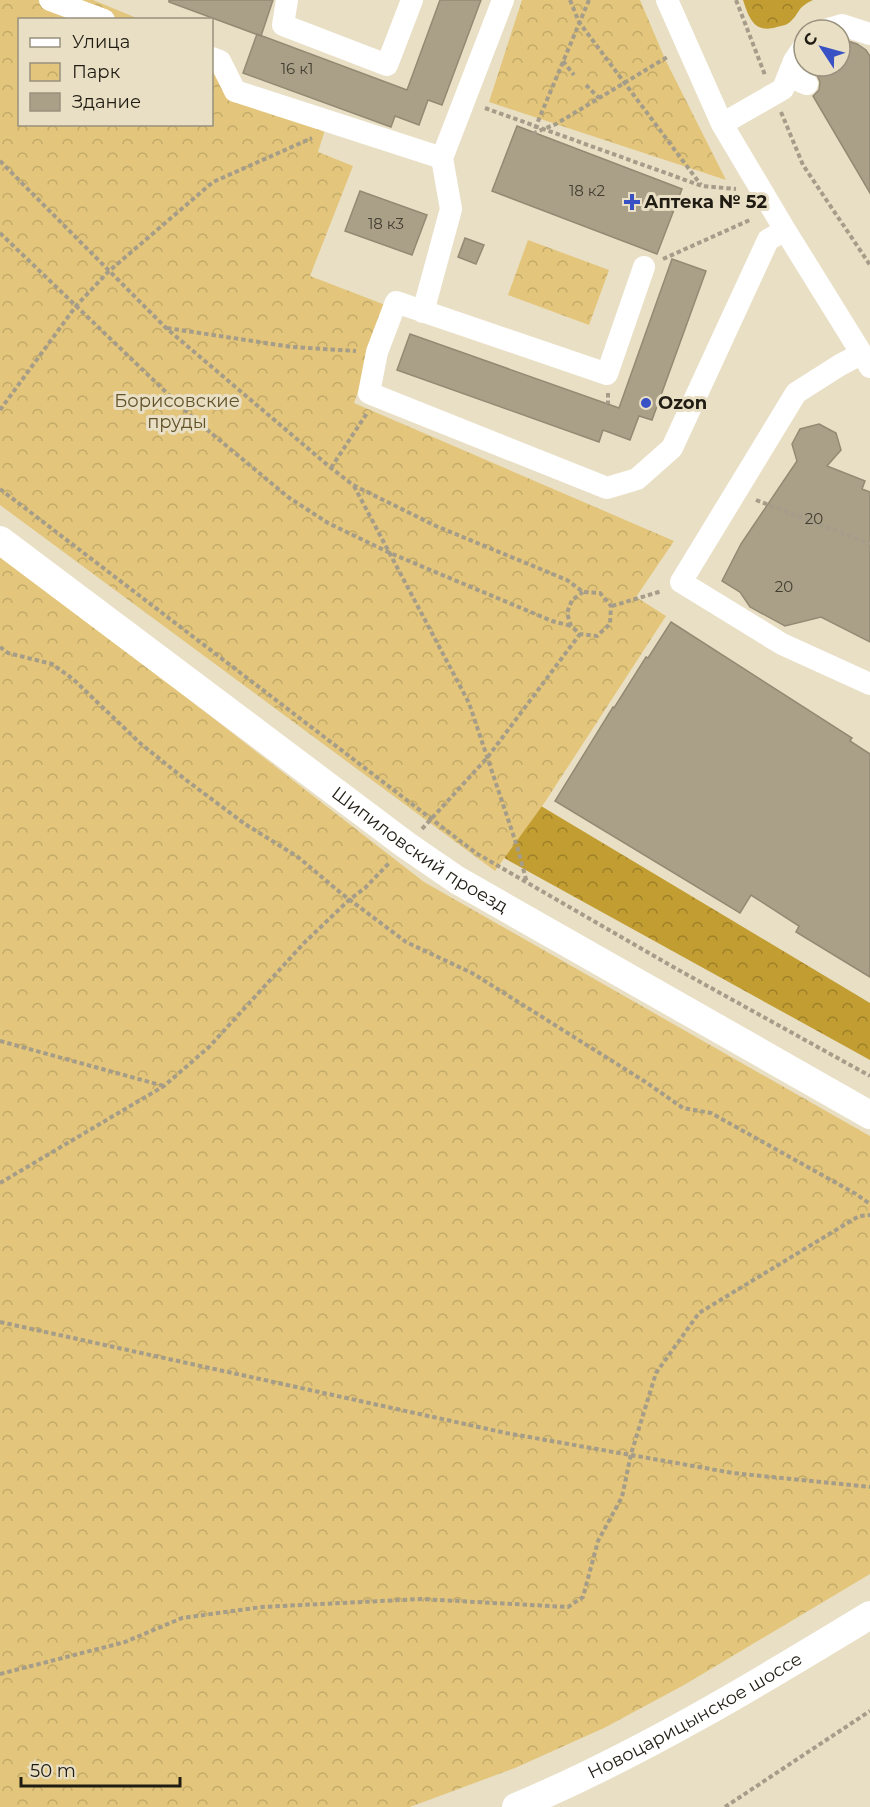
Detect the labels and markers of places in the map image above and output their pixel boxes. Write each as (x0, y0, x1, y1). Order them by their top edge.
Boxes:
place label: Аптека № 52 (644, 191, 767, 213)
marker: Аптека № 52 (625, 195, 639, 209)
place label: Ozon (658, 392, 707, 414)
marker: Ozon (639, 396, 653, 410)

